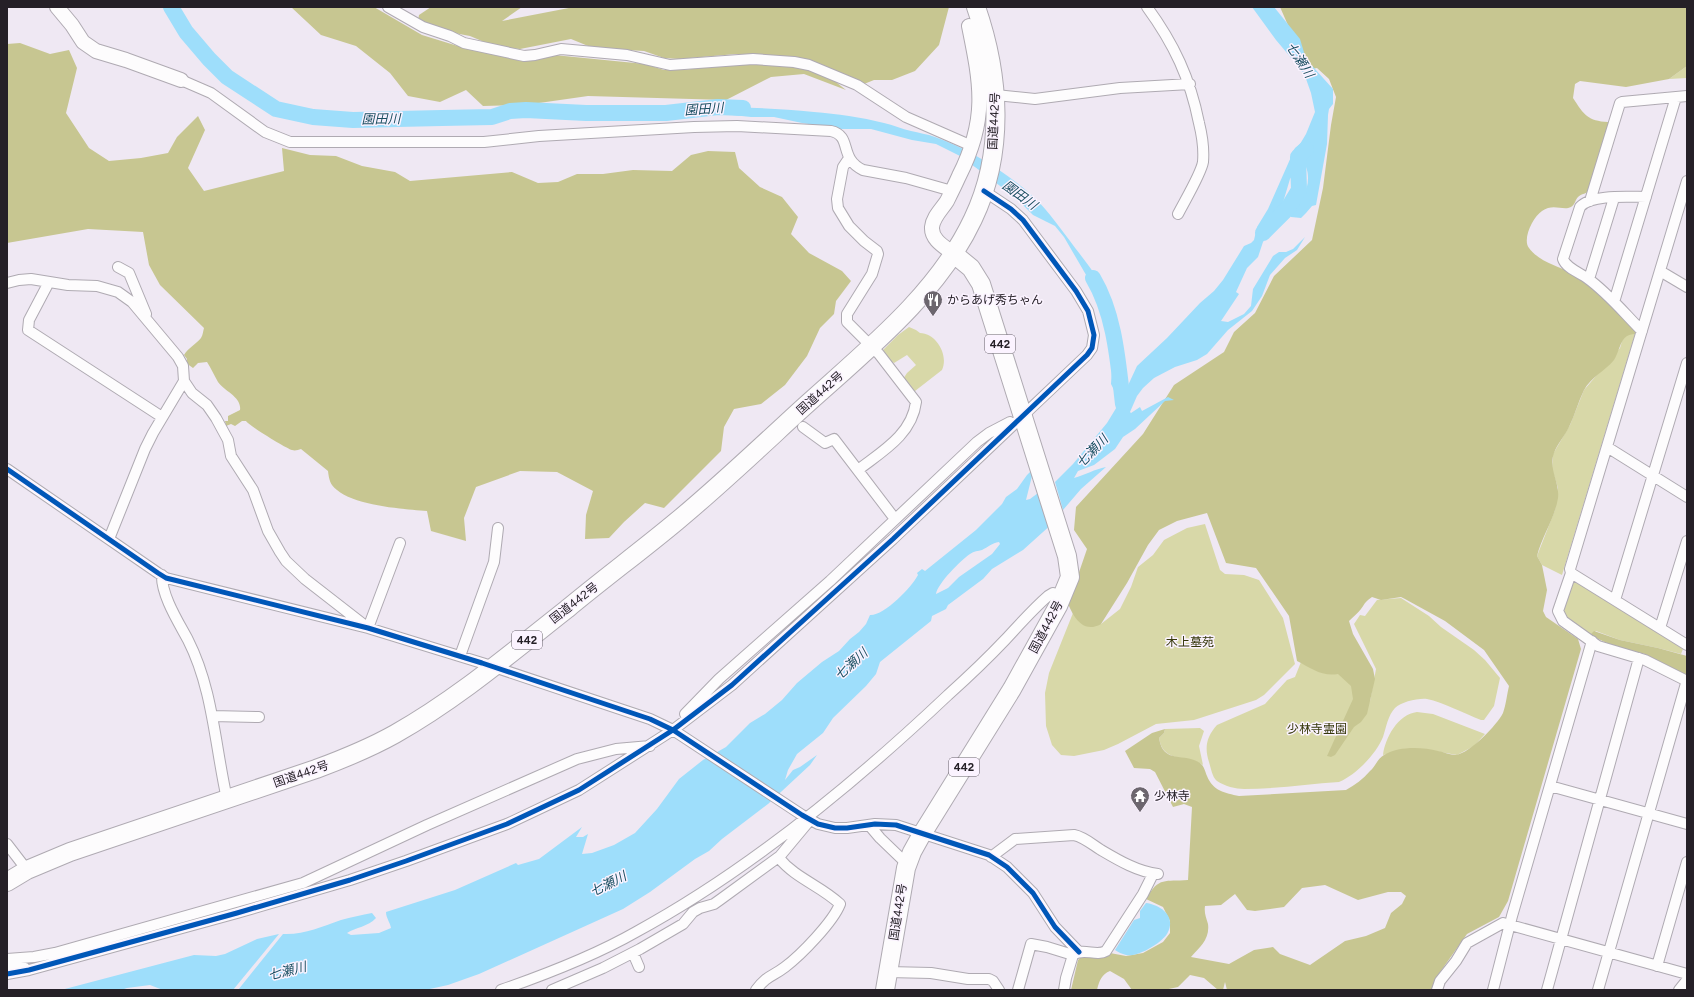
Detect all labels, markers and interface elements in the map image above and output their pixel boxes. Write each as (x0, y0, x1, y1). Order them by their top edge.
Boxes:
water label: 七瀬川 (1283, 40, 1318, 82)
street label: 国道442号 (986, 92, 1002, 150)
water label: 園田川 (684, 100, 726, 118)
water label: 園田川 (361, 111, 403, 127)
water label: 園田川 (1000, 177, 1042, 214)
restaurant icon: からあげ秀ちゃん (922, 289, 944, 317)
place label: からあげ秀ちゃん (947, 293, 1043, 307)
road number: 442 (985, 335, 1015, 353)
street label: 国道442号 (794, 369, 846, 417)
water label: 七瀬川 (1073, 430, 1112, 470)
street label: 国道442号 (547, 580, 601, 626)
street label: 国道442号 (1026, 598, 1066, 656)
road number: 442 (512, 631, 542, 649)
park label: 木上墓苑 (1166, 635, 1214, 649)
water label: 七瀬川 (831, 644, 872, 683)
park label: 少林寺霊園 (1287, 722, 1347, 736)
street label: 国道442号 (271, 758, 331, 790)
road number: 442 (949, 758, 979, 776)
temple icon: 少林寺 (1129, 785, 1151, 813)
place label: 少林寺 (1154, 789, 1190, 803)
water label: 七瀬川 (587, 868, 631, 900)
street label: 国道442号 (887, 882, 909, 942)
water label: 七瀬川 (266, 959, 310, 983)

